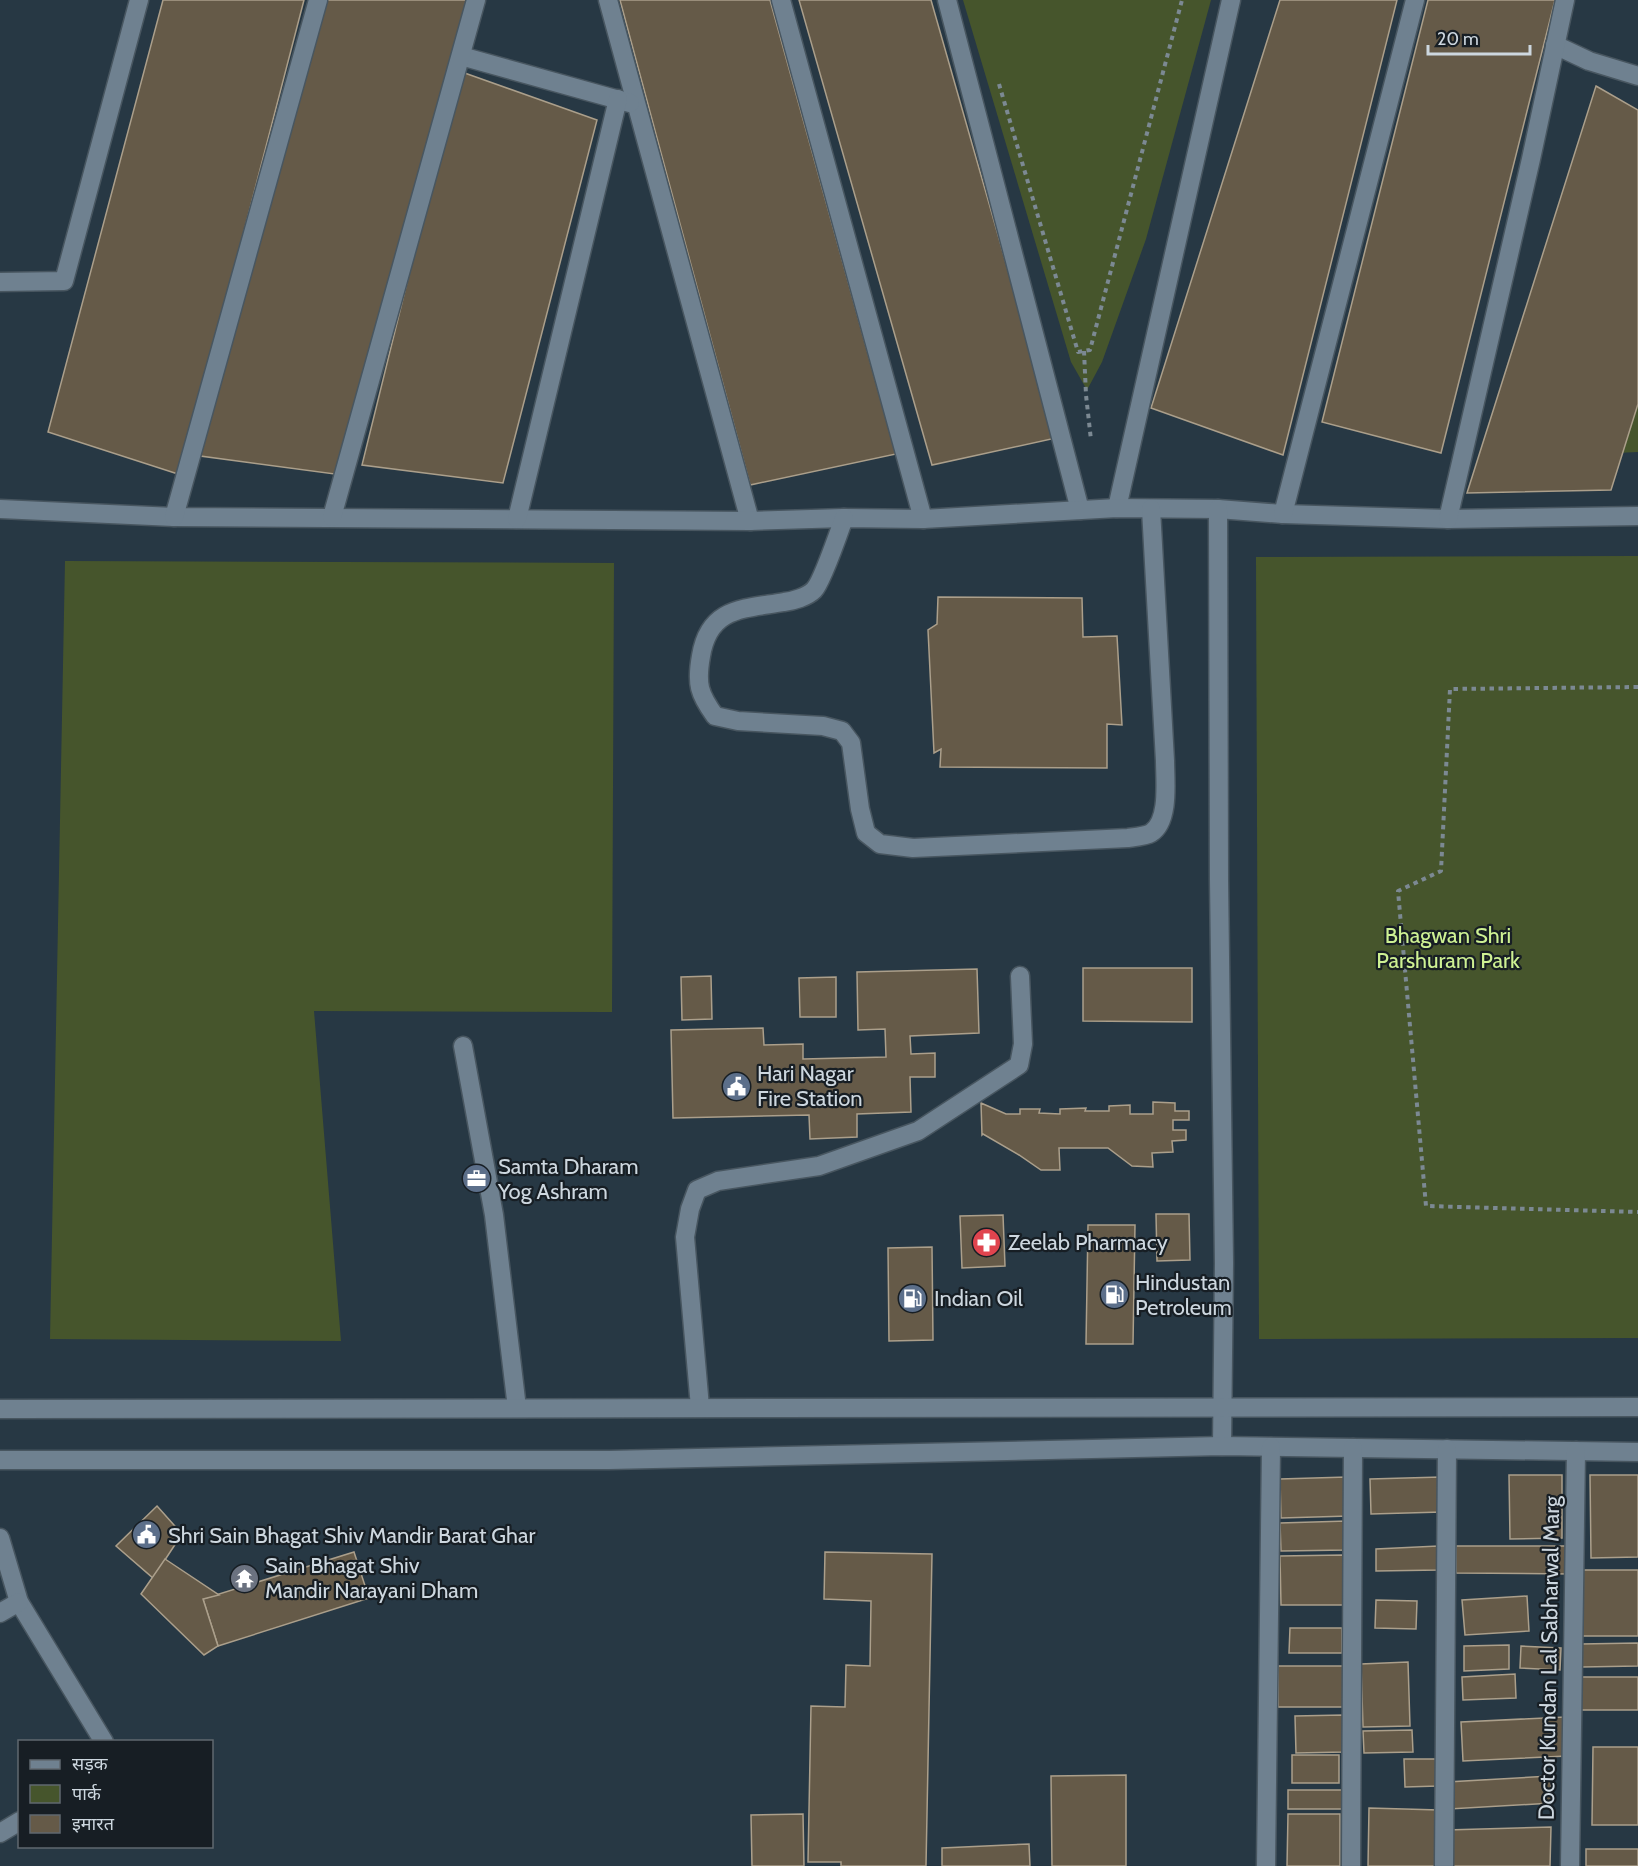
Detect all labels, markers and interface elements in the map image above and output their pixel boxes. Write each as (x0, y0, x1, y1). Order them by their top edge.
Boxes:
scale bar (1428, 18, 1530, 56)
text: 20 m (1437, 28, 1479, 50)
park label: Bhagwan Shri Parshuram Park (1376, 922, 1520, 974)
place label: Hari Nagar Fire Station (757, 1060, 863, 1112)
public building icon: Hari Nagar Fire Station (720, 1070, 752, 1102)
place label: Samta Dharam Yog Ashram (497, 1153, 638, 1205)
office icon: Samta Dharam Yog Ashram (461, 1163, 493, 1195)
pharmacy icon: Zeelab Pharmacy (971, 1226, 1003, 1258)
place label: Zeelab Pharmacy (1008, 1229, 1168, 1256)
place label: Hindustan Petroleum (1135, 1269, 1232, 1321)
fuel station icon: Hindustan Petroleum (1098, 1279, 1130, 1311)
fuel station icon: Indian Oil (897, 1282, 929, 1314)
place label: Indian Oil (934, 1285, 1024, 1312)
street label: Doctor Kundan Lal Sabharwal Marg (1533, 1495, 1565, 1820)
public building icon: Shri Sain Bhagat Shiv Mandir Barat Ghar (131, 1519, 163, 1551)
place label: Shri Sain Bhagat Shiv Mandir Barat Ghar (168, 1522, 535, 1549)
place label: Sain Bhagat Shiv Mandir Narayani Dham (265, 1552, 478, 1604)
temple icon: Sain Bhagat Shiv Mandir Narayani Dham (228, 1562, 260, 1594)
legend (18, 1740, 213, 1848)
text: सड़क (72, 1753, 109, 1775)
text: पार्क (72, 1783, 102, 1805)
text: इमारत (72, 1813, 115, 1835)

